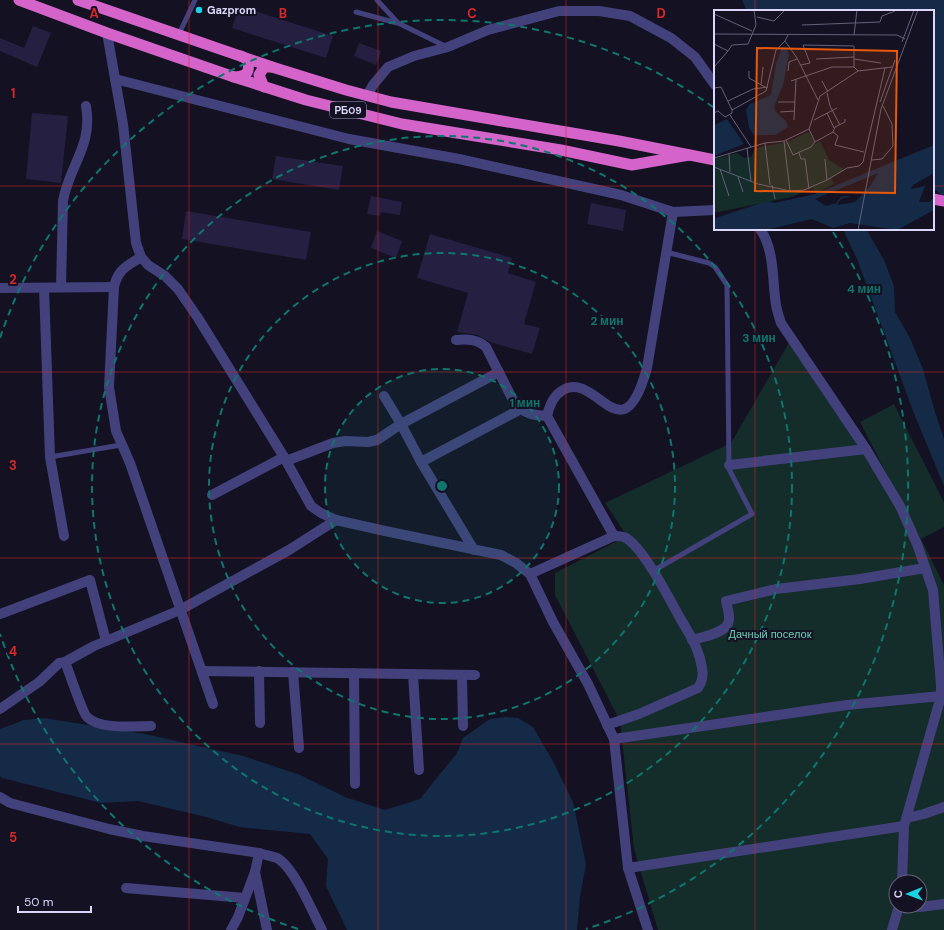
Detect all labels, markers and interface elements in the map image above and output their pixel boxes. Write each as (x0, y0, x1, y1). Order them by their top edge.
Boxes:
place label: Gazprom (207, 3, 256, 17)
text: A (89, 5, 99, 22)
marker: Gazprom (194, 5, 204, 15)
text: B (279, 5, 287, 22)
text: C (467, 5, 477, 22)
text: D (656, 5, 666, 22)
inset map (714, 10, 934, 230)
text: 1 (11, 85, 15, 102)
road number: РБ09 (330, 102, 366, 118)
text: 2 (9, 271, 17, 288)
text: 4 мин (847, 281, 881, 297)
text: 2 мин (590, 313, 624, 329)
text: 3 мин (742, 330, 776, 346)
text: 1 мин (510, 395, 540, 411)
text: 3 (9, 457, 17, 474)
centre of rings (435, 479, 449, 493)
park label: Дачный поселок (729, 627, 812, 641)
text: 4 (9, 643, 17, 660)
text: 5 (9, 829, 17, 846)
north arrow (888, 874, 928, 914)
scale bar (18, 888, 91, 914)
text: С (891, 890, 905, 898)
text: 50 m (24, 894, 53, 910)

